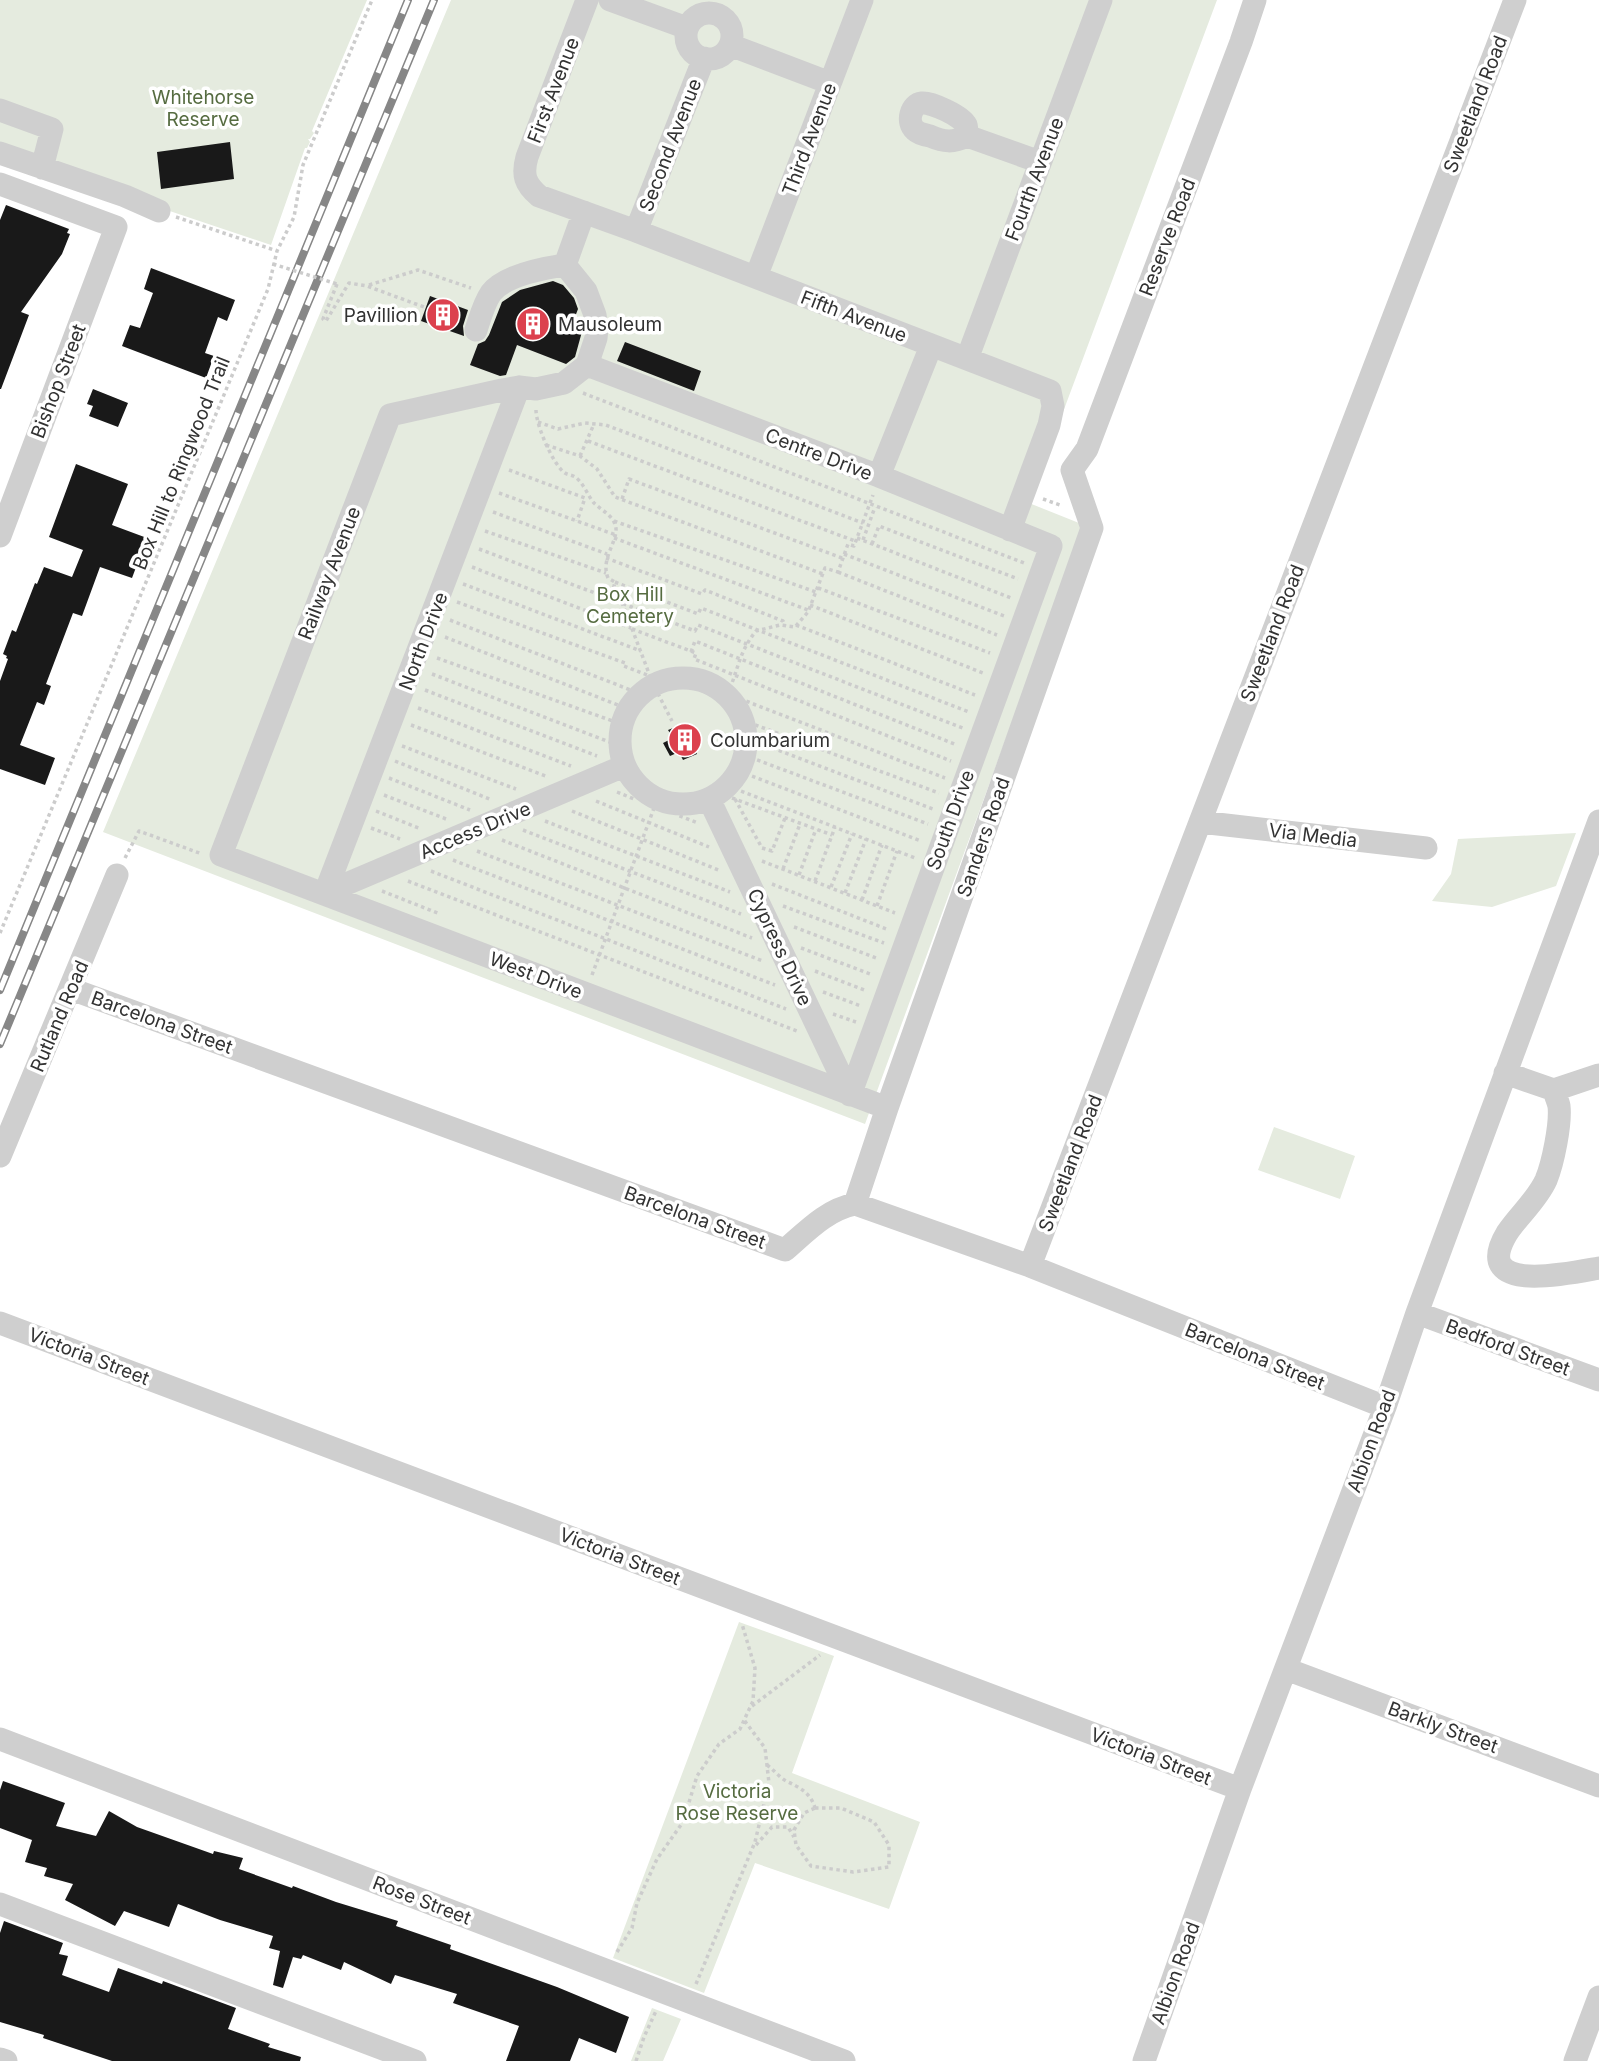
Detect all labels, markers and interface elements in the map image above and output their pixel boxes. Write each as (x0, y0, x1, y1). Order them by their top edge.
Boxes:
street label: Sweetland Road (1439, 32, 1512, 176)
street label: First Avenue (523, 34, 584, 146)
street label: Second Avenue (635, 75, 706, 215)
street label: Third Avenue (777, 80, 841, 199)
park label: Whitehorse Reserve (152, 86, 254, 131)
street label: Fourth Avenue (1000, 114, 1069, 244)
street label: Reserve Road (1134, 175, 1200, 299)
street label: Fifth Avenue (798, 286, 910, 347)
building icon: Pavillion (424, 296, 462, 334)
place label: Pavillion (344, 304, 418, 327)
building icon: Mausoleum (514, 305, 552, 343)
place label: Mausoleum (558, 313, 662, 336)
street label: Bishop Street (26, 321, 91, 441)
street label: Box Hill to Ringwood Trail (128, 353, 235, 573)
street label: Centre Drive (762, 424, 876, 485)
street label: Railway Avenue (294, 503, 365, 643)
street label: Sweetland Road (1236, 561, 1309, 705)
park label: Box Hill Cemetery (586, 583, 674, 628)
street label: North Drive (394, 589, 453, 693)
building icon: Columbarium (666, 721, 704, 759)
place label: Columbarium (710, 729, 830, 752)
street label: South Drive (922, 767, 979, 873)
street label: Sanders Road (952, 774, 1015, 900)
street label: Access Drive (416, 797, 534, 864)
street label: Via Media (1267, 819, 1358, 852)
street label: Cypress Drive (742, 885, 817, 1009)
street label: West Drive (486, 947, 585, 1004)
street label: Rutland Road (26, 957, 93, 1075)
street label: Barcelona Street (88, 986, 236, 1059)
street label: Sweetland Road (1034, 1091, 1107, 1235)
street label: Barcelona Street (621, 1181, 769, 1254)
street label: Bedford Street (1443, 1314, 1573, 1381)
street label: Barcelona Street (1182, 1318, 1328, 1395)
street label: Victoria Street (25, 1323, 153, 1390)
street label: Albion Road (1342, 1387, 1401, 1496)
street label: Victoria Street (556, 1523, 684, 1590)
street label: Barkly Street (1385, 1697, 1501, 1758)
street label: Victoria Street (1087, 1723, 1215, 1790)
park label: Victoria Rose Reserve (676, 1780, 798, 1825)
street label: Rose Street (369, 1871, 474, 1930)
street label: Albion Road (1146, 1919, 1205, 2028)

